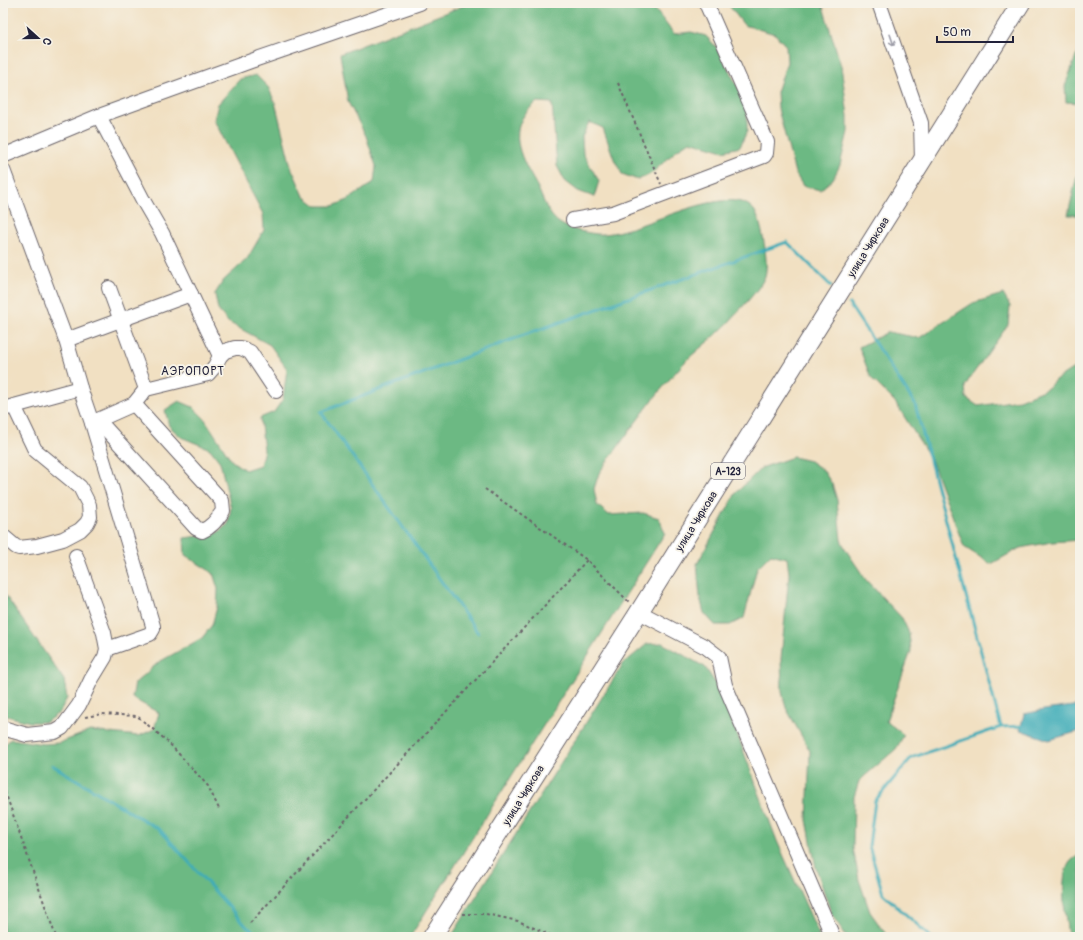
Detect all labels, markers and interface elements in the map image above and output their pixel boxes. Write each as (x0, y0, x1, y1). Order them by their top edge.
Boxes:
north arrow (18, 18, 58, 58)
scale bar (937, 18, 1013, 44)
text: 50 m (943, 25, 971, 40)
one-way arrow (889, 33, 896, 46)
text: С (40, 36, 54, 47)
street label: улица Чиркова (844, 215, 892, 281)
district label: АЭРОПОРТ (161, 364, 225, 379)
road number: А-123 (711, 463, 745, 479)
street label: улица Чиркова (672, 489, 720, 555)
street label: улица Чиркова (499, 763, 547, 829)

